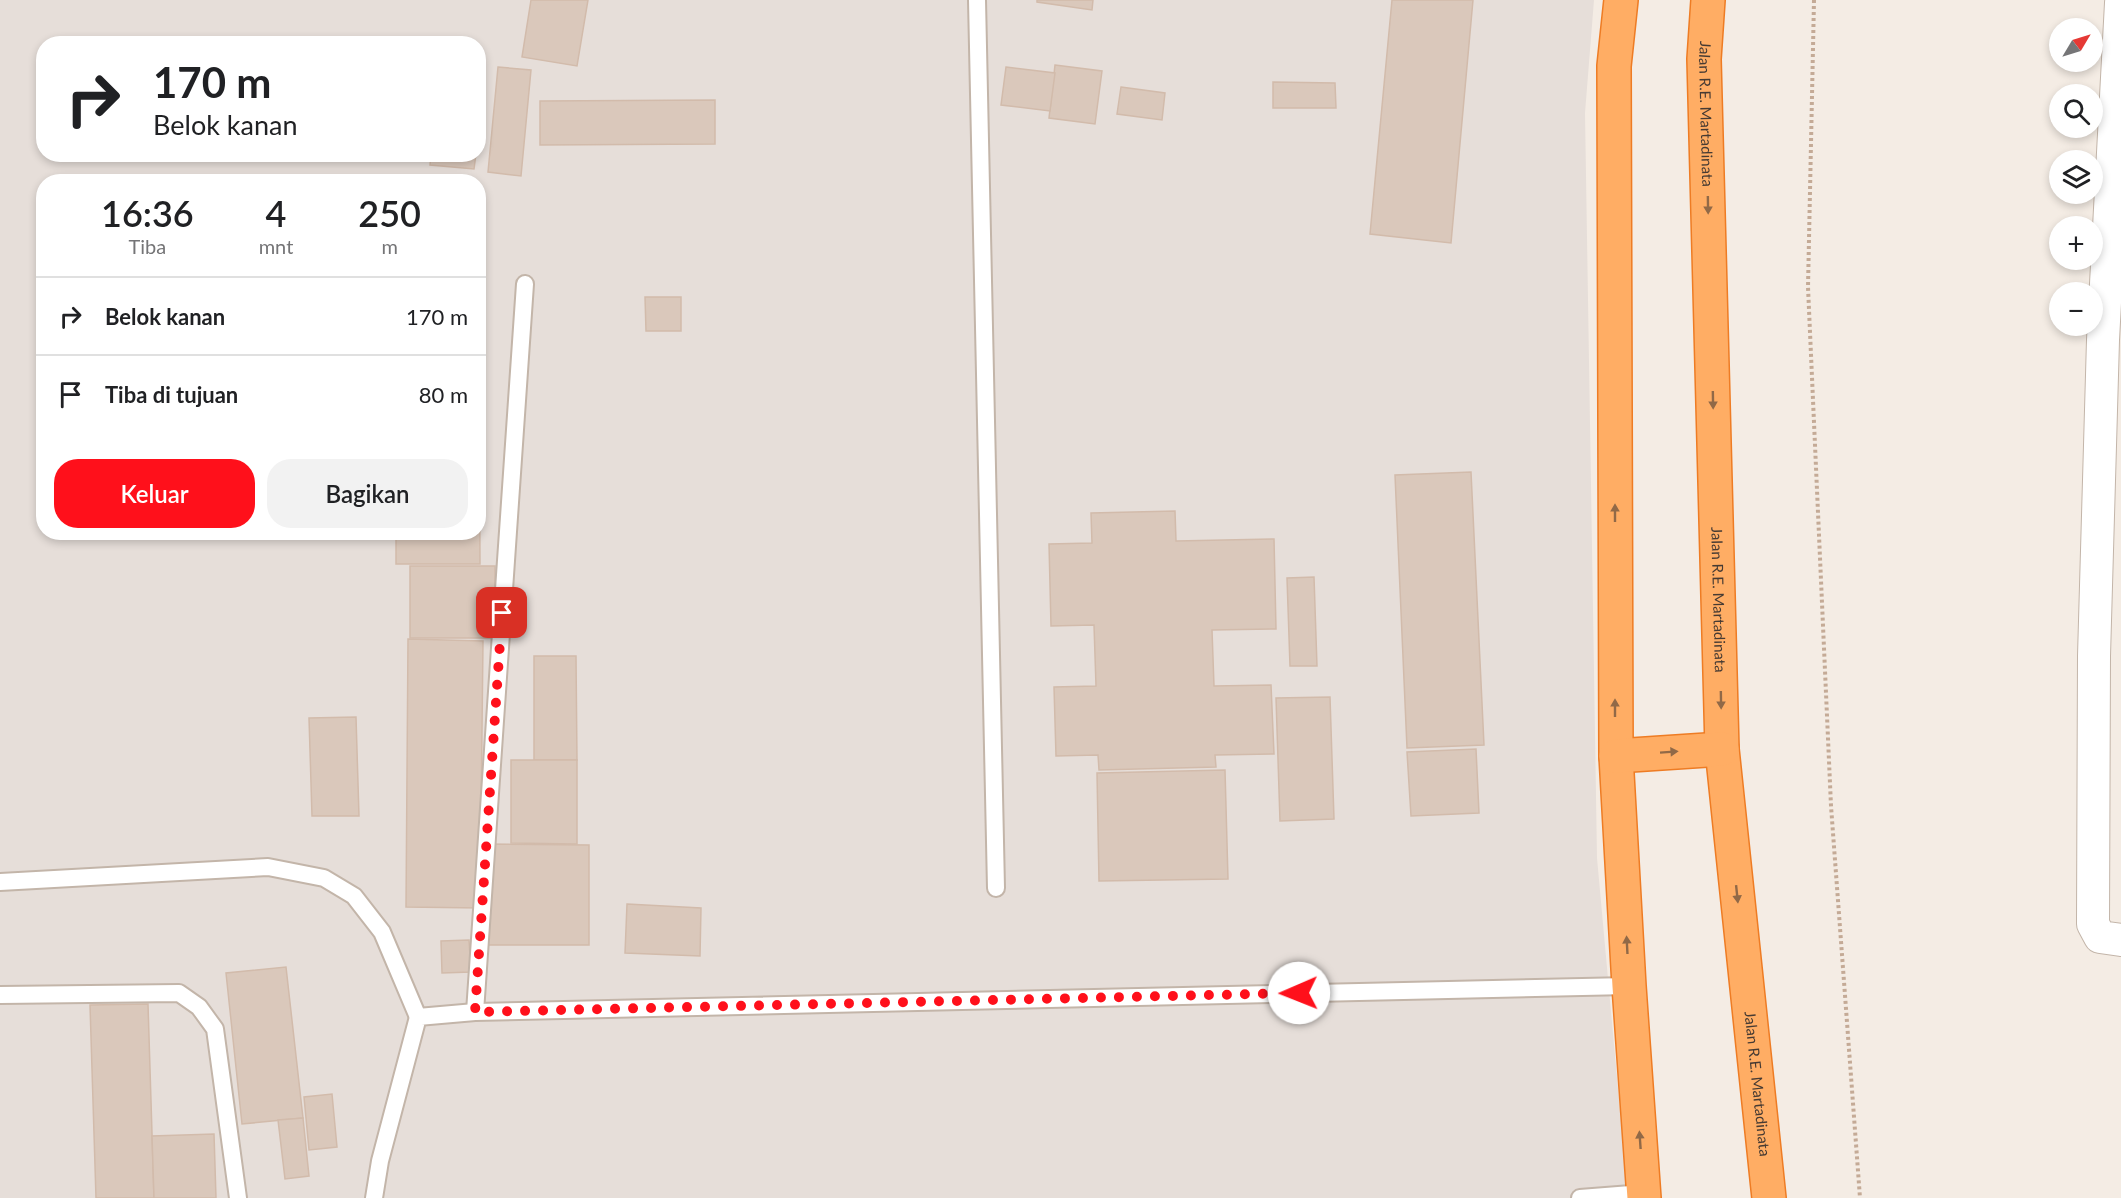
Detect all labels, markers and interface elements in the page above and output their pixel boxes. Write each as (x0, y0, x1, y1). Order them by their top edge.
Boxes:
north arrow (2049, 18, 2103, 72)
map controls (2049, 18, 2103, 336)
street label: Jalan R.E. Martadinata (1696, 40, 1717, 187)
text: 170 m (153, 57, 271, 107)
icon: right (54, 60, 132, 138)
button: search (2049, 84, 2103, 138)
text: Belok kanan (153, 108, 298, 141)
button: layers (2049, 150, 2103, 204)
text: 16:36 (101, 191, 194, 235)
text: 4 (266, 191, 286, 235)
text: 250 (358, 191, 421, 235)
one-way arrow (1703, 196, 1713, 215)
button: + (2049, 216, 2103, 270)
text: Tiba (128, 234, 166, 258)
text: mnt (259, 234, 293, 258)
text: m (381, 234, 398, 258)
button: − (2049, 282, 2103, 336)
icon: right (54, 300, 87, 333)
text: Belok kanan (105, 303, 225, 330)
text: 170 m (406, 303, 468, 330)
icon: arrive (54, 378, 87, 411)
text: Tiba di tujuan (105, 381, 238, 408)
text: 80 m (419, 381, 468, 408)
one-way arrow (1708, 391, 1718, 410)
button: Keluar (54, 459, 255, 528)
button: Bagikan (267, 459, 468, 528)
one-way arrow (1610, 504, 1620, 523)
street label: Jalan R.E. Martadinata (1708, 527, 1730, 673)
pin (476, 587, 527, 638)
icon: arrive (485, 596, 518, 629)
one-way arrow (1716, 691, 1725, 710)
one-way arrow (1610, 699, 1620, 718)
one-way arrow (1659, 748, 1678, 757)
one-way arrow (1732, 885, 1742, 904)
one-way arrow (1622, 936, 1631, 955)
position arrow (1267, 961, 1331, 1025)
street label: Jalan R.E. Martadinata (1741, 1010, 1775, 1157)
one-way arrow (1635, 1130, 1645, 1149)

